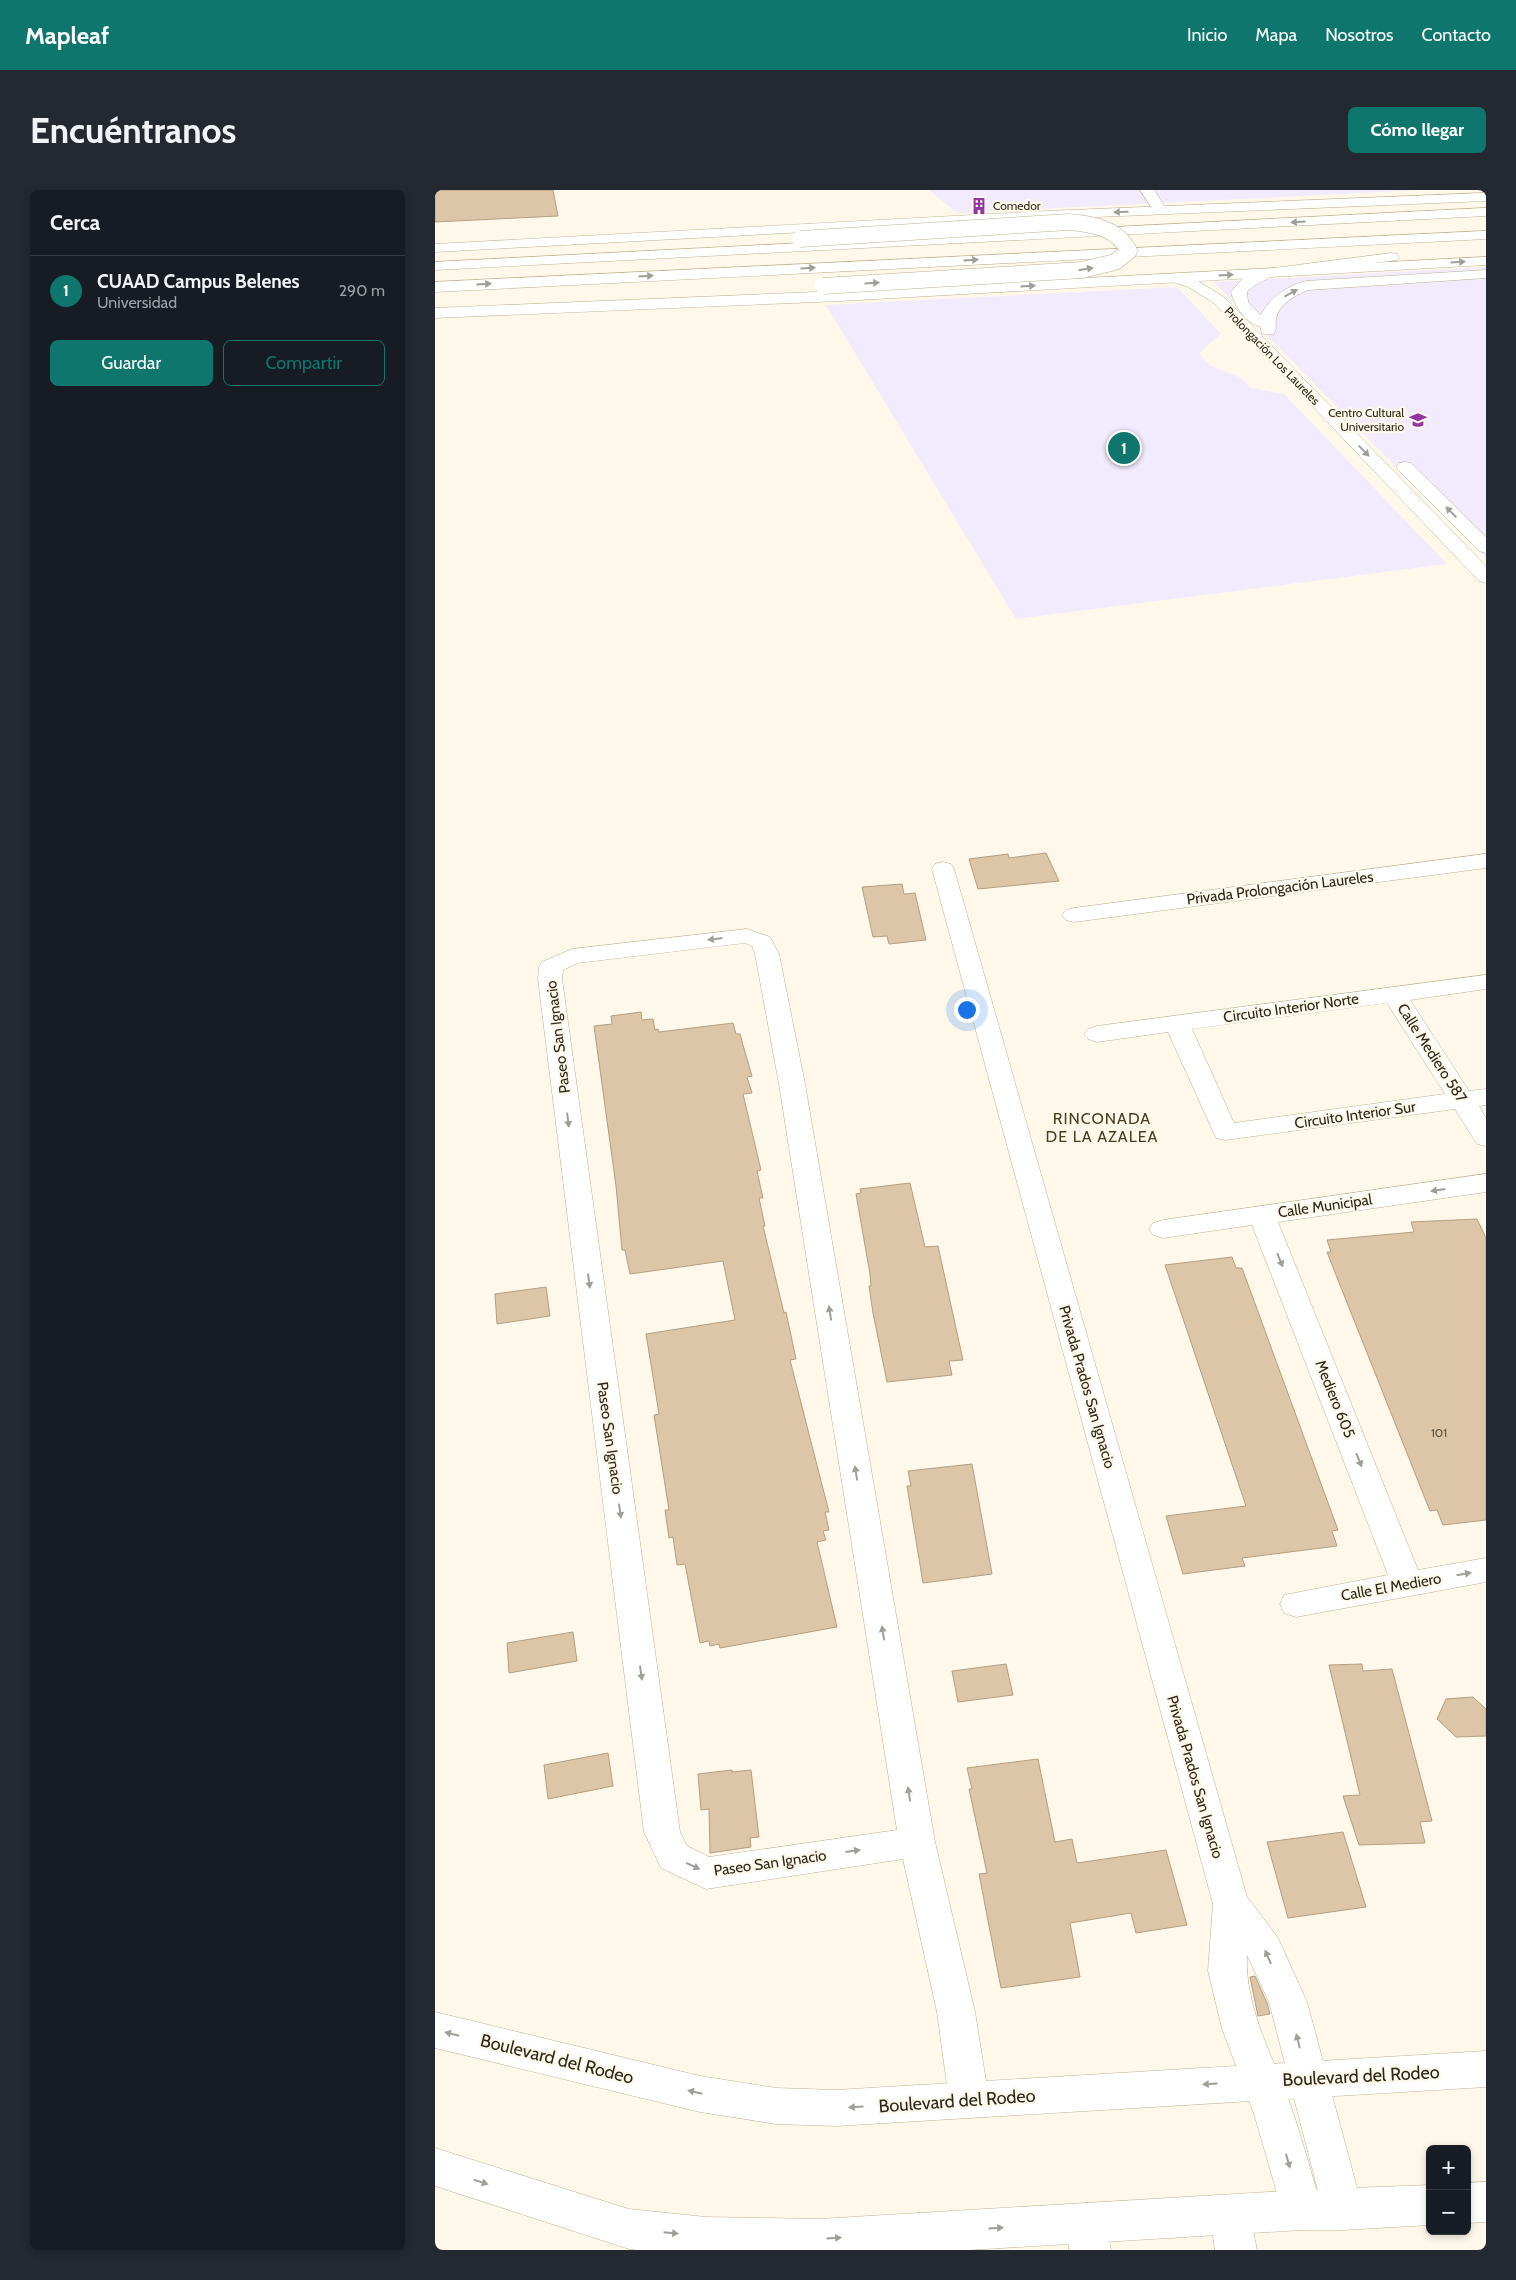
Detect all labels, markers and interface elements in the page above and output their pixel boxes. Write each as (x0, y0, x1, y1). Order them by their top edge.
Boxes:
text: Mapleaf (25, 21, 109, 50)
text: Inicio (1187, 24, 1227, 46)
text: Mapa (1255, 24, 1297, 46)
text: Nosotros (1325, 24, 1394, 46)
text: Contacto (1422, 24, 1491, 46)
button: Cómo llegar (1348, 107, 1486, 153)
text: Encuéntranos (30, 109, 236, 152)
building icon: Comedor (969, 196, 989, 216)
place label: Comedor (993, 198, 1041, 213)
one-way arrow (1113, 208, 1129, 216)
text: Cerca (50, 210, 100, 235)
one-way arrow (1289, 218, 1305, 226)
one-way arrow (963, 256, 979, 264)
one-way arrow (1450, 258, 1466, 266)
one-way arrow (801, 264, 817, 272)
one-way arrow (1079, 265, 1095, 273)
text: CUAAD Campus Belenes (97, 270, 299, 293)
one-way arrow (1218, 270, 1234, 278)
one-way arrow (638, 272, 654, 280)
one-way arrow (864, 279, 880, 287)
one-way arrow (476, 280, 492, 288)
text: 1 (63, 281, 69, 300)
text: 290 m (339, 281, 385, 300)
one-way arrow (1021, 281, 1037, 289)
one-way arrow (1283, 289, 1298, 297)
text: Universidad (97, 293, 177, 312)
street label: Prolongación Los Laureles (1222, 303, 1323, 408)
button: Guardar (50, 340, 213, 386)
button: Compartir (223, 340, 385, 386)
place label: Centro Cultural Universitario (1328, 405, 1404, 434)
school or university icon: Centro Cultural Universitario (1408, 410, 1428, 430)
pin: 1 (1108, 429, 1140, 467)
one-way arrow (1358, 444, 1370, 456)
one-way arrow (1445, 507, 1457, 519)
street label: Privada Prolongación Laureles (1186, 868, 1374, 908)
one-way arrow (706, 935, 722, 943)
street label: Paseo San Ignacio (542, 979, 574, 1095)
street label: Circuito Interior Norte (1222, 990, 1360, 1026)
your location (954, 997, 980, 1023)
street label: Calle Mediero 587 (1393, 1000, 1471, 1106)
street label: Circuito Interior Sur (1293, 1098, 1417, 1132)
district label: RINCONADA DE LA AZALEA (1046, 1109, 1158, 1146)
one-way arrow (564, 1112, 572, 1128)
one-way arrow (1429, 1186, 1445, 1194)
street label: Calle Municipal (1277, 1190, 1374, 1222)
one-way arrow (1277, 1253, 1285, 1267)
one-way arrow (585, 1273, 593, 1289)
street label: Privada Prados San Ignacio (1055, 1303, 1119, 1471)
one-way arrow (825, 1304, 833, 1320)
street label: Mediero 605 (1311, 1358, 1359, 1440)
street label: Paseo San Ignacio (593, 1380, 627, 1496)
house number: 101 (1431, 1425, 1447, 1440)
one-way arrow (1355, 1453, 1363, 1468)
one-way arrow (852, 1465, 860, 1481)
one-way arrow (616, 1504, 624, 1520)
street label: Calle El Mediero (1340, 1569, 1442, 1605)
one-way arrow (1457, 1569, 1473, 1577)
one-way arrow (878, 1625, 886, 1641)
one-way arrow (637, 1665, 645, 1681)
street label: Privada Prados San Ignacio (1163, 1693, 1227, 1861)
one-way arrow (905, 1785, 913, 1801)
street label: Paseo San Ignacio (712, 1846, 828, 1880)
one-way arrow (845, 1847, 861, 1855)
one-way arrow (686, 1863, 700, 1871)
one-way arrow (1264, 1950, 1272, 1964)
street label: Boulevard del Rodeo (478, 2029, 636, 2089)
one-way arrow (444, 2030, 459, 2038)
one-way arrow (1294, 2034, 1302, 2049)
street label: Boulevard del Rodeo (1282, 2061, 1440, 2091)
one-way arrow (1202, 2081, 1218, 2089)
street label: Boulevard del Rodeo (878, 2085, 1036, 2117)
one-way arrow (686, 2088, 702, 2096)
one-way arrow (848, 2103, 864, 2111)
map controls (1426, 2145, 1471, 2235)
button: + (1426, 2145, 1471, 2190)
one-way arrow (1284, 2154, 1292, 2169)
one-way arrow (474, 2179, 489, 2187)
button: − (1426, 2190, 1471, 2235)
one-way arrow (988, 2224, 1004, 2232)
one-way arrow (664, 2230, 680, 2238)
one-way arrow (826, 2233, 842, 2241)

